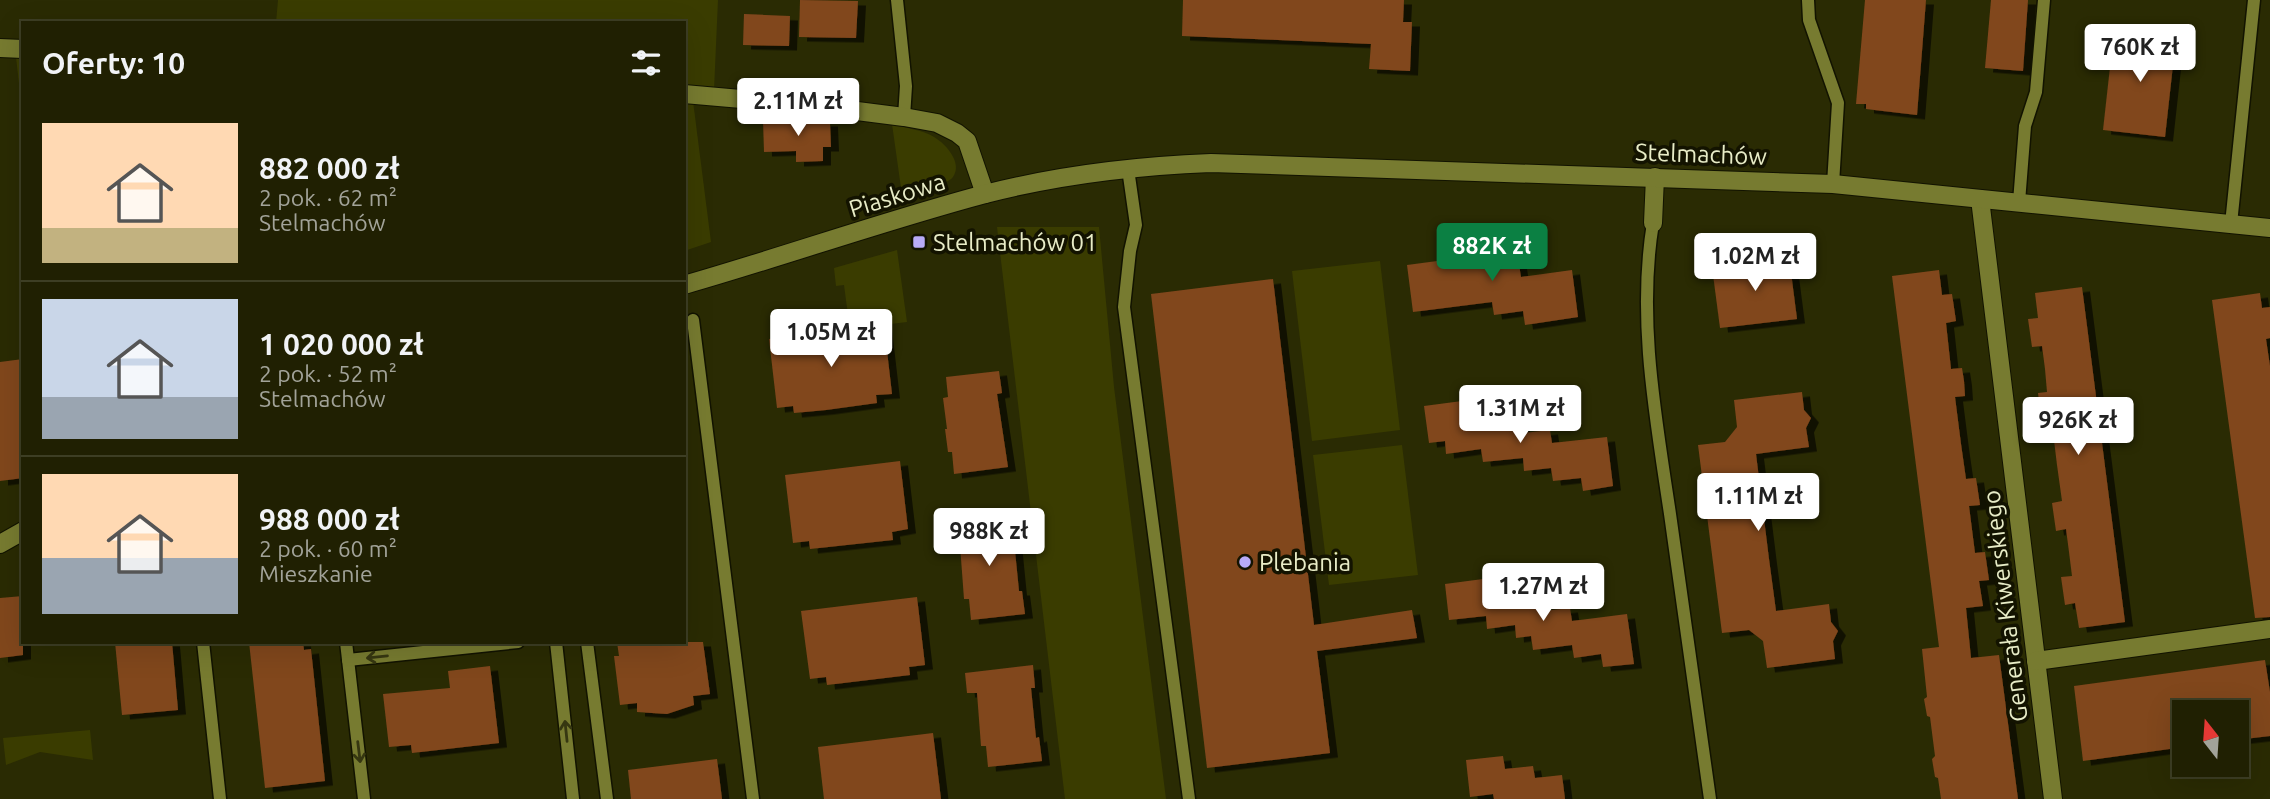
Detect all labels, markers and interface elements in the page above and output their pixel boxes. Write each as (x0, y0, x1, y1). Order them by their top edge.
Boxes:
pin: 760K zł (2075, 24, 2205, 84)
text: 760K zł (2101, 34, 2179, 59)
icon: filters (627, 44, 665, 82)
text: Oferty: 10 (42, 46, 185, 80)
pin: 2.11M zł (726, 78, 870, 138)
text: 2.11M zł (753, 88, 843, 113)
street label: Stelmachów (1635, 138, 1768, 170)
icon: home (98, 151, 182, 235)
text: 882 000 zł (259, 151, 400, 185)
street label: Piaskowa (845, 168, 949, 222)
text: 2 pok. · 62 m² (259, 185, 397, 210)
text: Stelmachów (259, 210, 386, 235)
pin: 882K zł (1427, 224, 1557, 283)
place label: Stelmachów 01 (933, 229, 1098, 256)
text: 882K zł (1453, 233, 1531, 258)
pin: 1.02M zł (1683, 233, 1827, 293)
marker: Stelmachów 01 (911, 234, 927, 250)
text: 1.02M zł (1710, 243, 1800, 268)
pin: 1.05M zł (759, 310, 903, 369)
text: 1.05M zł (786, 319, 876, 344)
icon: home (98, 327, 182, 411)
text: 1 020 000 zł (259, 327, 424, 361)
text: 2 pok. · 52 m² (259, 361, 397, 386)
text: Stelmachów (259, 386, 386, 411)
pin: 1.31M zł (1448, 386, 1592, 445)
text: 1.31M zł (1475, 395, 1565, 420)
pin: 926K zł (2013, 398, 2143, 457)
text: 926K zł (2039, 407, 2117, 432)
pin: 1.11M zł (1686, 474, 1830, 533)
text: 1.11M zł (1713, 483, 1803, 508)
street label: Generała Kiwerskiego (1977, 489, 2033, 723)
icon: home (98, 502, 182, 586)
text: 988 000 zł (259, 502, 400, 536)
pin: 988K zł (924, 508, 1054, 568)
text: 988K zł (950, 518, 1028, 543)
text: 2 pok. · 60 m² (259, 536, 397, 561)
place label: Plebania (1259, 549, 1351, 576)
marker: Plebania (1237, 554, 1253, 570)
text: Mieszkanie (259, 561, 373, 586)
pin: 1.27M zł (1471, 564, 1615, 623)
text: 1.27M zł (1498, 573, 1588, 598)
one-way arrow (366, 650, 389, 663)
north arrow (2172, 700, 2249, 777)
map controls (2172, 700, 2249, 777)
one-way arrow (559, 720, 572, 743)
one-way arrow (352, 740, 365, 763)

